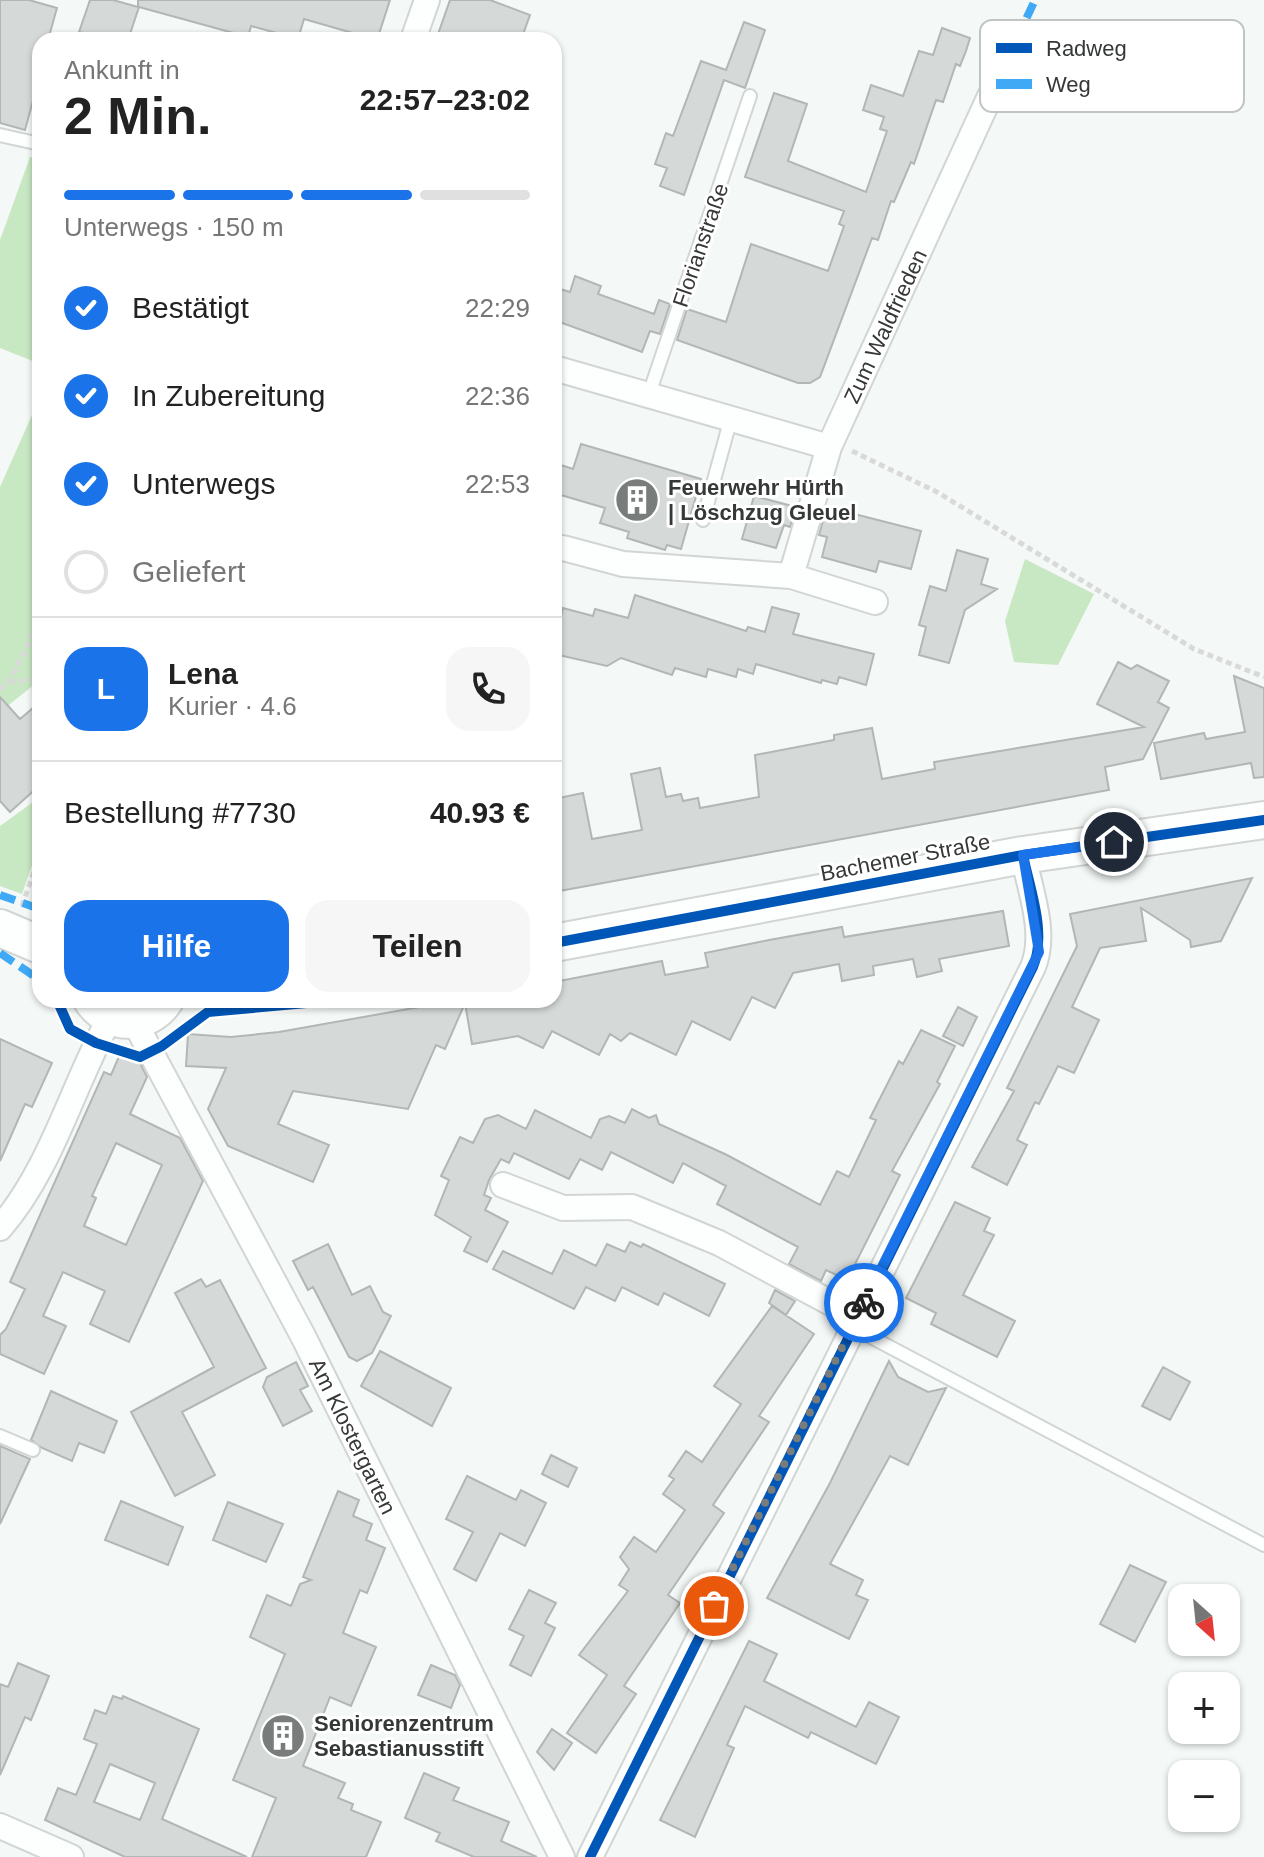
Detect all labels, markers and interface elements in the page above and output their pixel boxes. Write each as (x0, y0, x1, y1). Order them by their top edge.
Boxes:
legend (980, 20, 1244, 112)
text: Radweg (1046, 36, 1127, 61)
text: Ankunft in (64, 55, 180, 85)
text: Weg (1046, 72, 1091, 97)
text: 22:57–23:02 (360, 83, 530, 116)
text: 2 Min. (64, 87, 211, 145)
street label: Florianstraße (668, 180, 733, 310)
text: Unterwegs · 150 m (64, 212, 284, 242)
street label: Zum Waldfrieden (839, 245, 932, 407)
icon: check (64, 286, 108, 330)
text: Bestätigt (132, 291, 249, 324)
text: 22:29 (465, 293, 530, 323)
icon: check (64, 374, 108, 418)
text: In Zubereitung (132, 379, 325, 412)
text: 22:36 (465, 381, 530, 411)
icon: check (64, 462, 108, 506)
text: Unterwegs (132, 467, 275, 500)
text: 22:53 (465, 469, 530, 499)
place label: Feuerwehr Hürth | Löschzug Gleuel (668, 475, 856, 525)
building icon: Feuerwehr Hürth | Löschzug Gleuel (613, 476, 661, 524)
text: Geliefert (132, 555, 245, 588)
button: phone (446, 647, 530, 731)
text: Lena (168, 657, 238, 690)
text: L (97, 672, 115, 705)
text: Kurier · 4.6 (168, 691, 297, 721)
text: Bestellung #7730 (64, 796, 296, 829)
text: 40.93 € (430, 796, 530, 829)
pin (1080, 808, 1148, 876)
icon: home (1092, 820, 1136, 864)
street label: Bachemer Straße (818, 829, 992, 886)
button: Hilfe (64, 900, 289, 992)
button: Teilen (305, 900, 530, 992)
courier (824, 1263, 904, 1343)
icon: bike (842, 1281, 886, 1325)
street label: Am Klostergarten (304, 1354, 401, 1518)
pin (680, 1572, 748, 1640)
icon: bag (692, 1584, 736, 1628)
north arrow (1168, 1584, 1240, 1656)
map controls (1168, 1584, 1240, 1832)
button: + (1168, 1672, 1240, 1744)
place label: Seniorenzentrum Sebastianusstift (314, 1711, 494, 1761)
building icon: Seniorenzentrum Sebastianusstift (259, 1712, 307, 1760)
button: − (1168, 1760, 1240, 1832)

